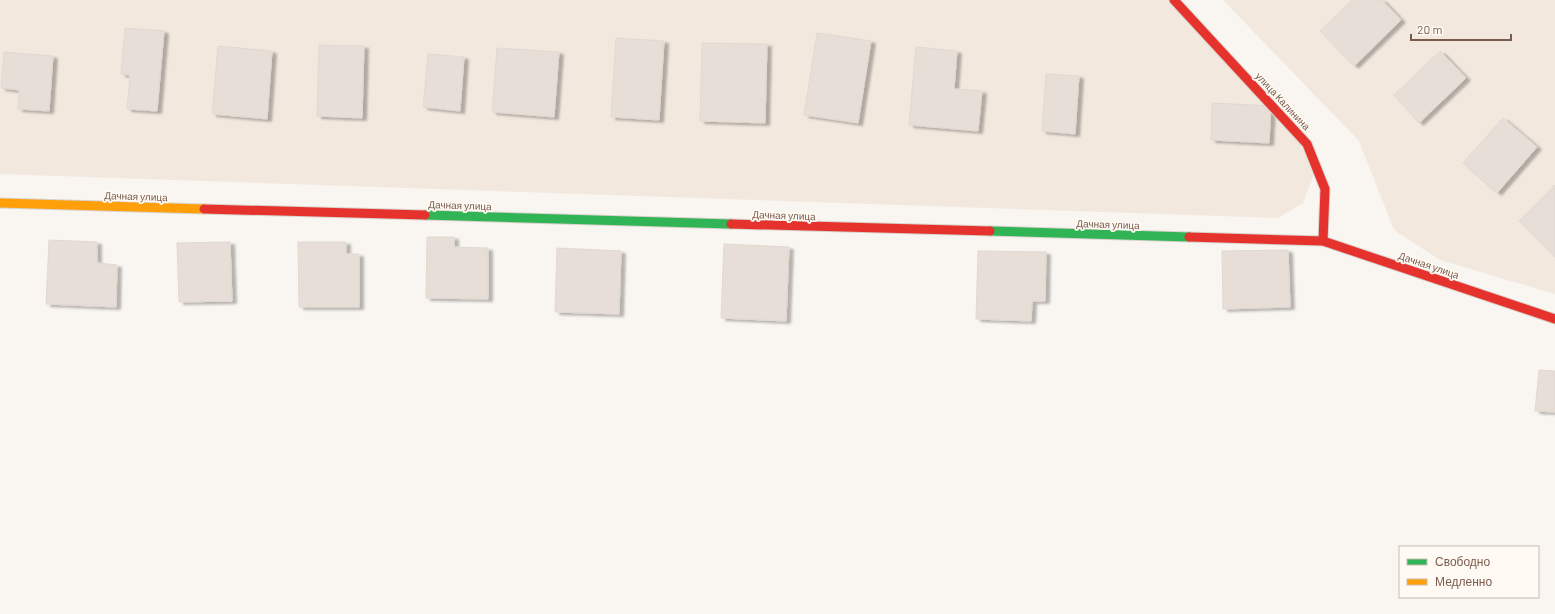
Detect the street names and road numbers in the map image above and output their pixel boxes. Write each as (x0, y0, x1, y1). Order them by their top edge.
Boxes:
street label: улица Калинина (1253, 70, 1313, 133)
street label: Дачная улица (104, 189, 168, 203)
street label: Дачная улица (428, 198, 492, 212)
street label: Дачная улица (752, 208, 816, 222)
street label: Дачная улица (1076, 217, 1140, 231)
street label: Дачная улица (1397, 249, 1461, 281)

